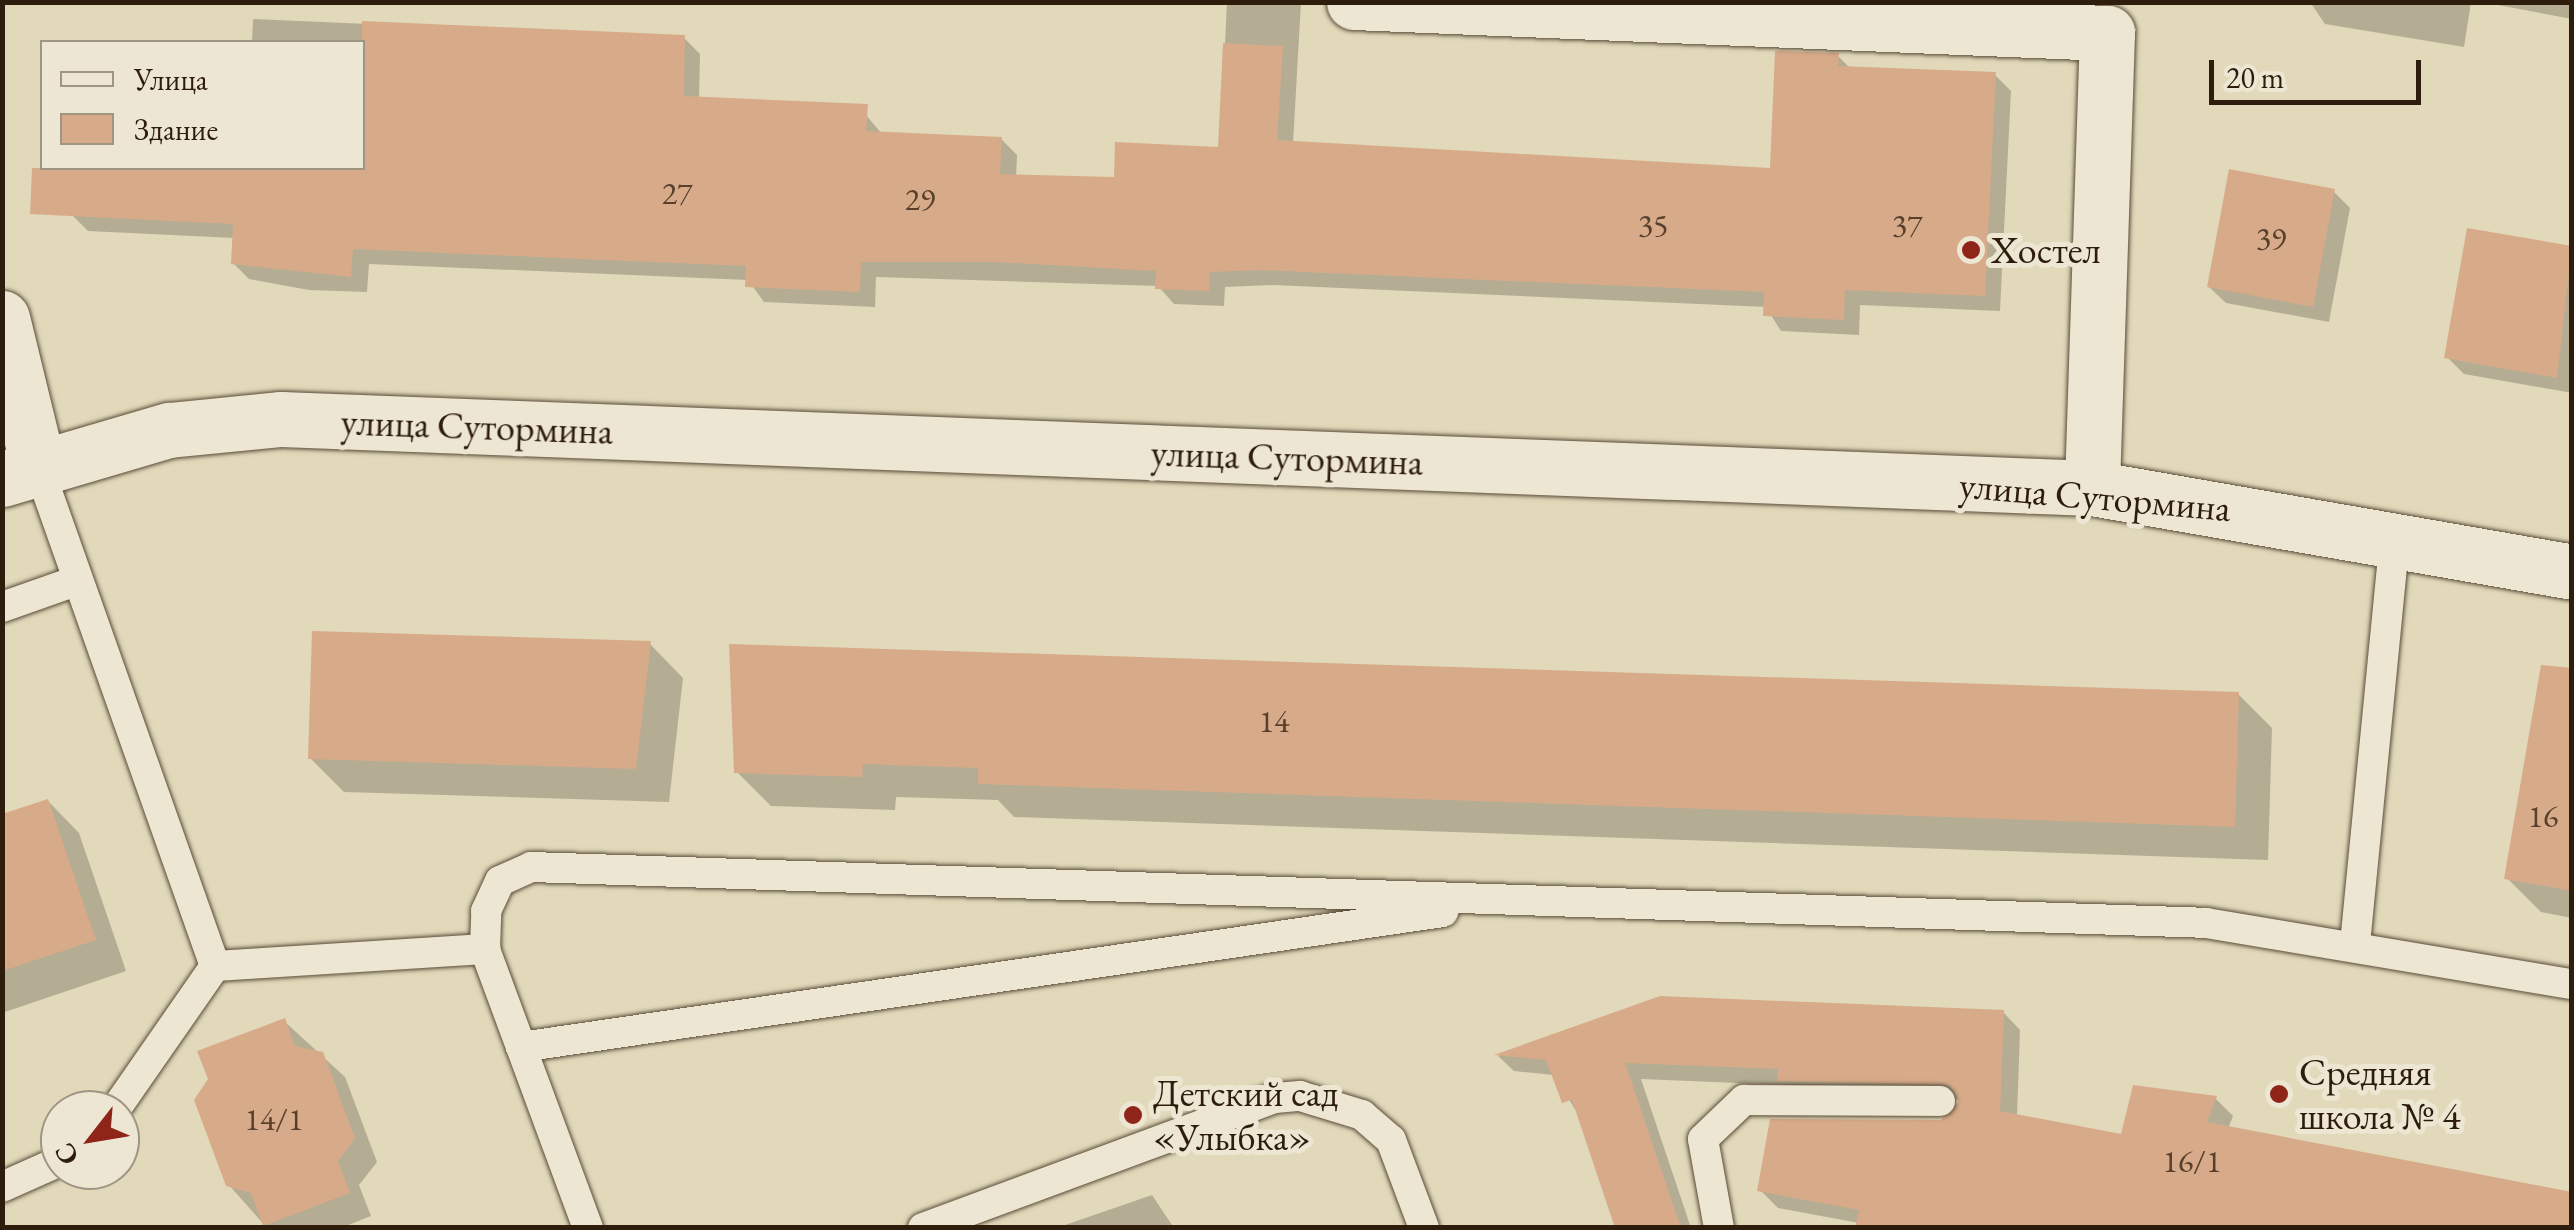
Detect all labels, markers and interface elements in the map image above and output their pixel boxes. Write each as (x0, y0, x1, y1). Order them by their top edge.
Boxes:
legend (40, 40, 365, 170)
scale bar (2214, 40, 2426, 102)
text: 20 m (2226, 58, 2284, 97)
text: Улица (134, 60, 208, 99)
text: Здание (134, 110, 218, 149)
house number: 27 (662, 174, 692, 212)
house number: 29 (905, 180, 935, 218)
house number: 35 (1638, 206, 1668, 244)
house number: 37 (1892, 206, 1922, 244)
house number: 39 (2256, 219, 2286, 257)
place label: Хостел (1991, 227, 2101, 273)
marker: Хостел (1960, 239, 1982, 261)
street label: улица Сутормина (340, 398, 614, 454)
street label: улица Сутормина (1150, 429, 1424, 485)
street label: улица Сутормина (1957, 461, 2233, 531)
house number: 14 (1259, 702, 1289, 740)
house number: 16 (2528, 797, 2558, 835)
place label: Средняя школа № 4 (2299, 1049, 2460, 1138)
place label: Детский сад «Улыбка» (1153, 1070, 1338, 1160)
marker: Средняя школа № 4 (2268, 1083, 2290, 1105)
north arrow (40, 1090, 140, 1190)
house number: 14/1 (245, 1100, 303, 1138)
marker: Детский сад «Улыбка» (1122, 1104, 1144, 1126)
text: С (45, 1137, 87, 1172)
house number: 16/1 (2163, 1142, 2221, 1180)

